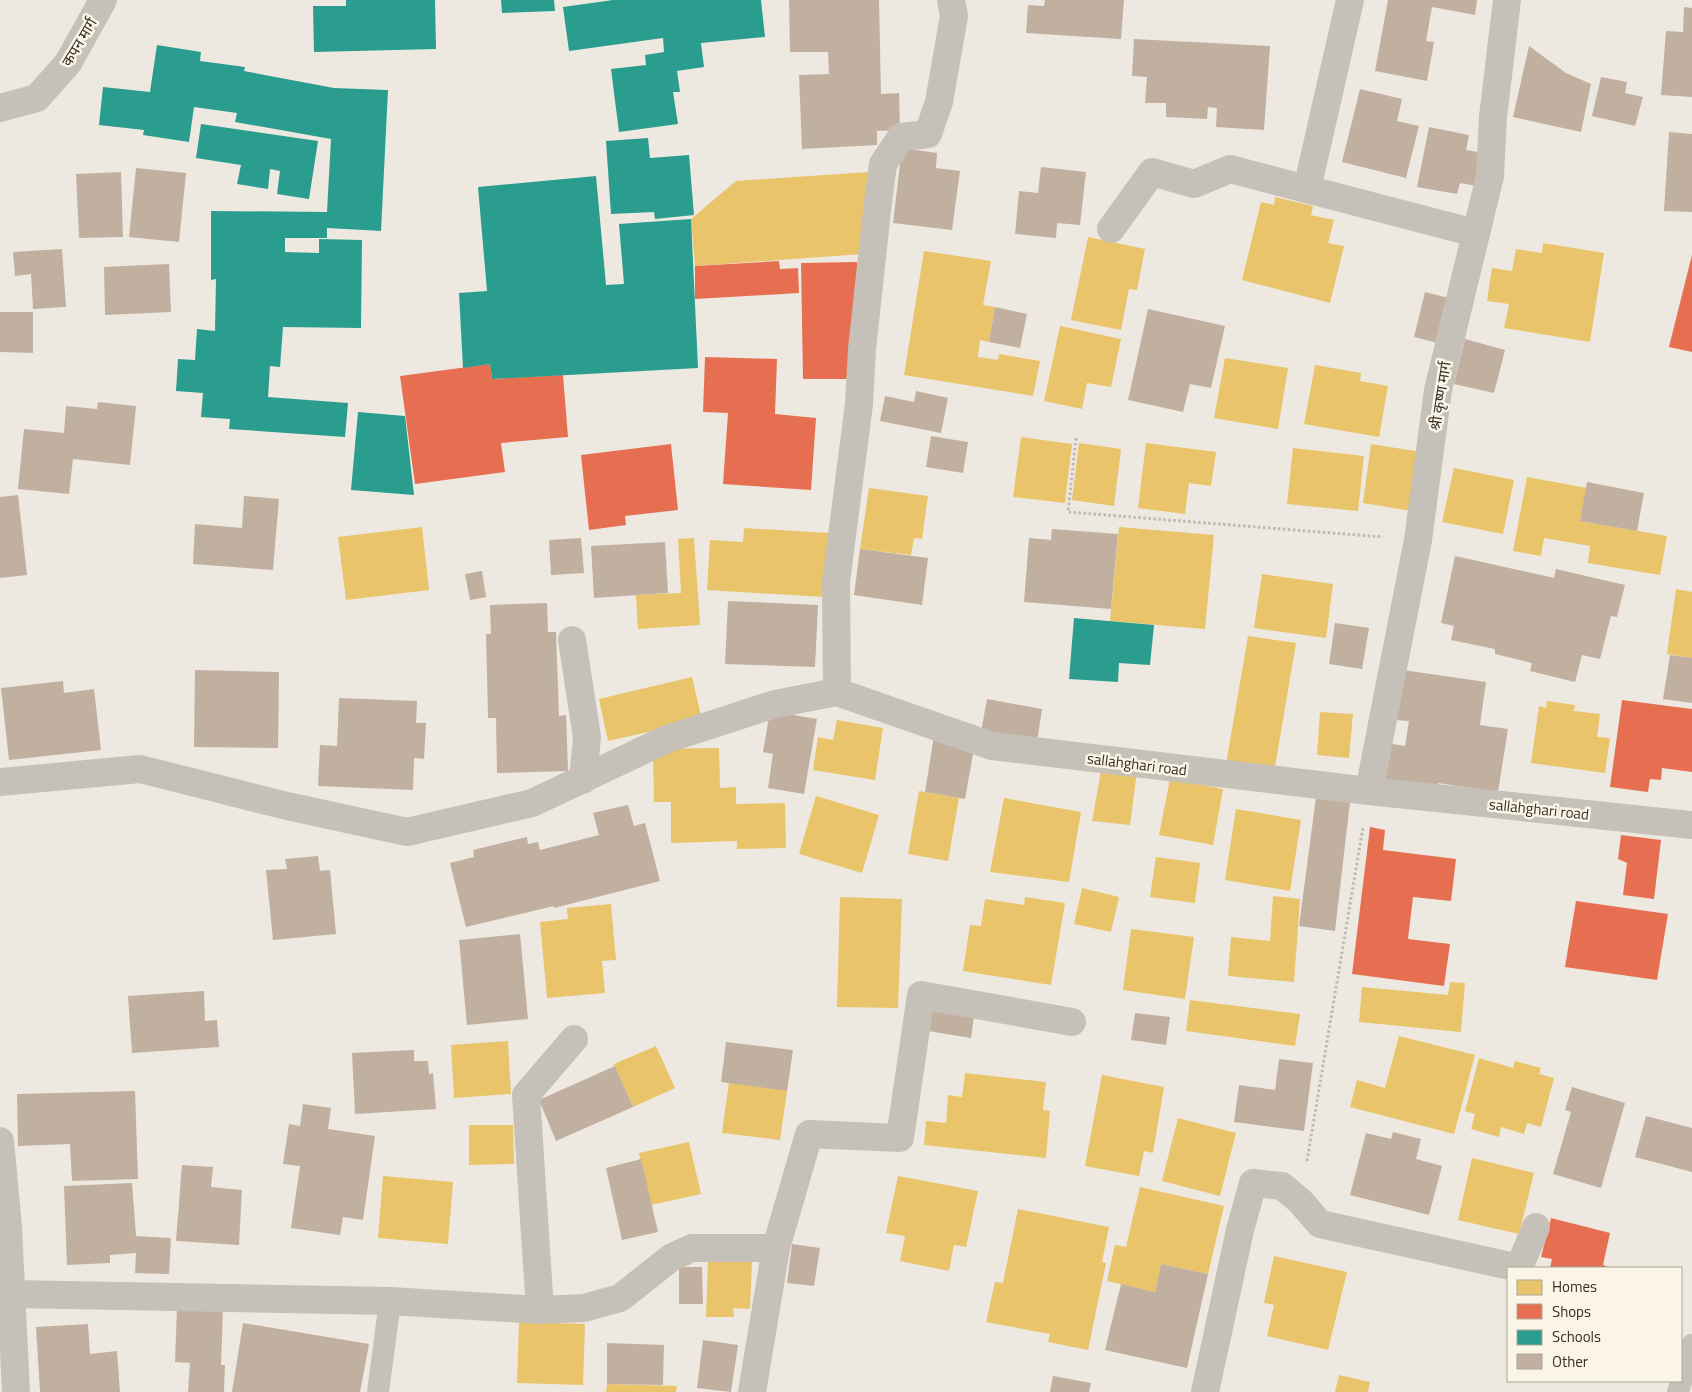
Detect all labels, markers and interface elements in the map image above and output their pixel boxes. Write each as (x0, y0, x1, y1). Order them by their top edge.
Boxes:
street label: कपन मार्ग (56, 13, 103, 71)
street label: श्री कृष्ण मार्ग (1423, 359, 1457, 432)
street label: sallahghari road (1086, 746, 1188, 782)
street label: sallahghari road (1488, 792, 1590, 826)
legend (1507, 1267, 1682, 1382)
text: Homes (1552, 1275, 1597, 1298)
text: Shops (1552, 1300, 1591, 1323)
text: Schools (1552, 1325, 1601, 1348)
text: Other (1552, 1350, 1588, 1373)

